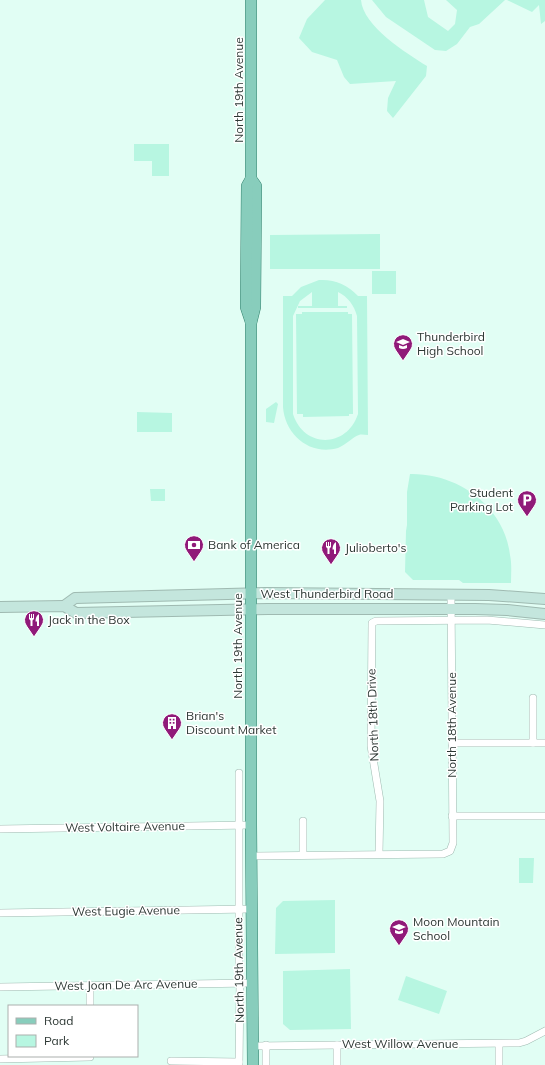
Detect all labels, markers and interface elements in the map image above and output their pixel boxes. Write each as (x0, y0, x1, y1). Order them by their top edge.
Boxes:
street label: North 19th Avenue (231, 37, 246, 143)
place label: Thunderbird High School (417, 329, 485, 358)
school or university icon: Thunderbird High School (392, 333, 414, 361)
place label: Student Parking Lot (450, 485, 513, 514)
parking icon: Student Parking Lot (516, 489, 538, 517)
bank icon: Bank of America (183, 534, 205, 562)
place label: Bank of America (208, 537, 300, 552)
restaurant icon: Julioberto's (320, 537, 342, 565)
place label: Julioberto's (345, 540, 406, 555)
street label: West Thunderbird Road (261, 586, 393, 601)
street label: North 19th Avenue (230, 593, 245, 699)
restaurant icon: Jack in the Box (23, 609, 45, 637)
place label: Jack in the Box (48, 612, 130, 627)
street label: North 18th Drive (363, 668, 382, 762)
street label: North 18th Avenue (444, 672, 459, 778)
place label: Brian's Discount Market (186, 708, 276, 737)
building icon: Brian's Discount Market (161, 712, 183, 740)
street label: West Voltaire Avenue (65, 818, 185, 835)
street label: West Eugie Avenue (72, 902, 180, 919)
place label: Moon Mountain School (413, 914, 500, 943)
street label: North 19th Avenue (230, 917, 247, 1023)
school or university icon: Moon Mountain School (388, 918, 410, 946)
street label: West Joan De Arc Avenue (54, 976, 198, 993)
legend (8, 1005, 138, 1057)
text: Road (44, 1013, 73, 1028)
text: Park (44, 1033, 70, 1048)
street label: West Willow Avenue (342, 1036, 458, 1051)

